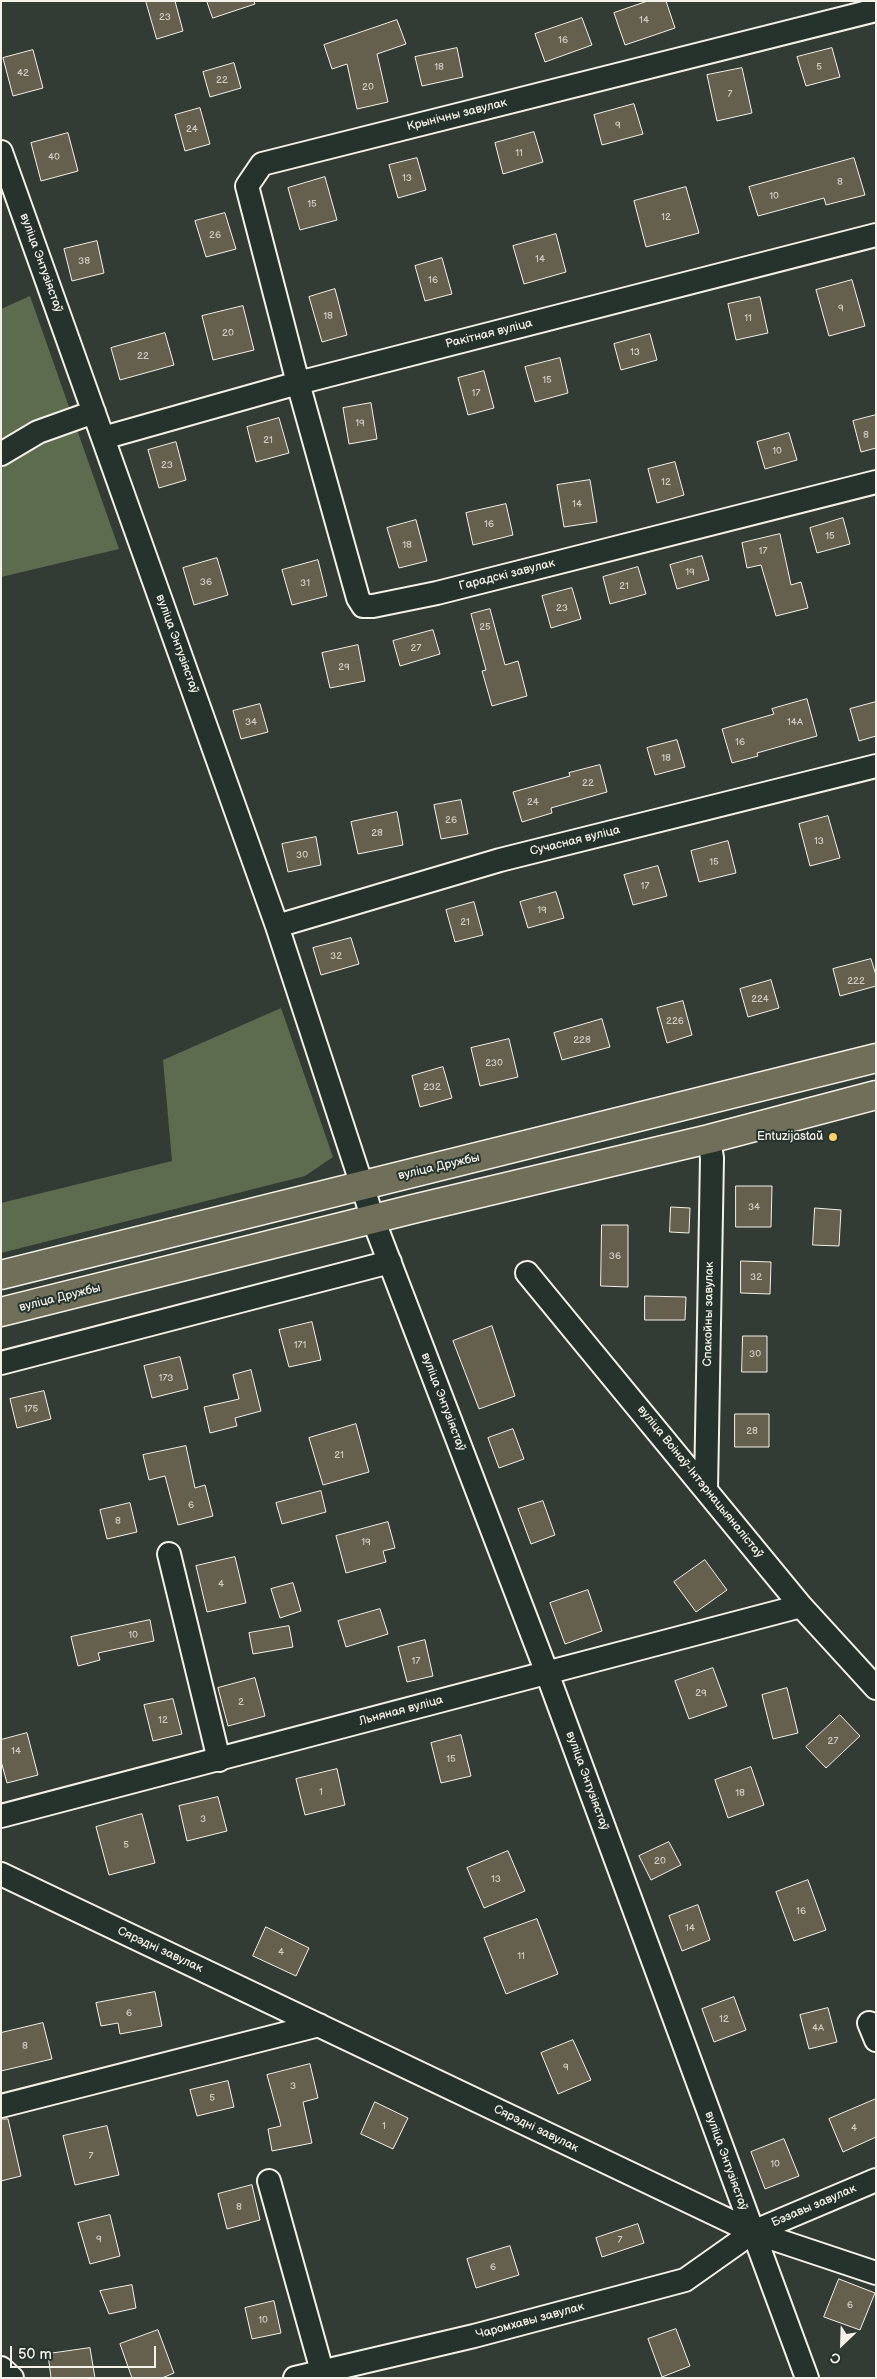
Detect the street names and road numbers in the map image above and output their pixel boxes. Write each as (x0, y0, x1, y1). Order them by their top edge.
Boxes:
street label: Крынічны завулак (405, 96, 509, 134)
street label: вуліца Энтузіястаў (16, 212, 66, 314)
street label: Ракітная вуліца (444, 316, 534, 352)
street label: Гарадскі завулак (458, 556, 556, 594)
street label: вуліца Энтузіястаў (152, 593, 202, 695)
street label: Сучасная вуліца (528, 823, 622, 859)
street label: вуліца Дружбы (397, 1151, 481, 1183)
street label: Спакойны завулак (701, 1261, 717, 1367)
street label: вуліца Дружбы (18, 1281, 102, 1315)
street label: вуліца Энтузіястаў (418, 1351, 468, 1453)
street label: вуліца Воінаў-Інтэрнацыяналістаў (634, 1403, 766, 1561)
street label: Льняная вуліца (357, 1693, 445, 1729)
street label: вуліца Энтузіястаў (562, 1730, 612, 1832)
street label: Сярэдні завулак (115, 1924, 205, 1976)
street label: Сярэдні завулак (491, 2102, 581, 2156)
street label: вуліца Энтузіястаў (701, 2110, 751, 2212)
street label: Бэзавы завулак (770, 2182, 858, 2230)
street label: Чаромхавы завулак (474, 2300, 586, 2342)

